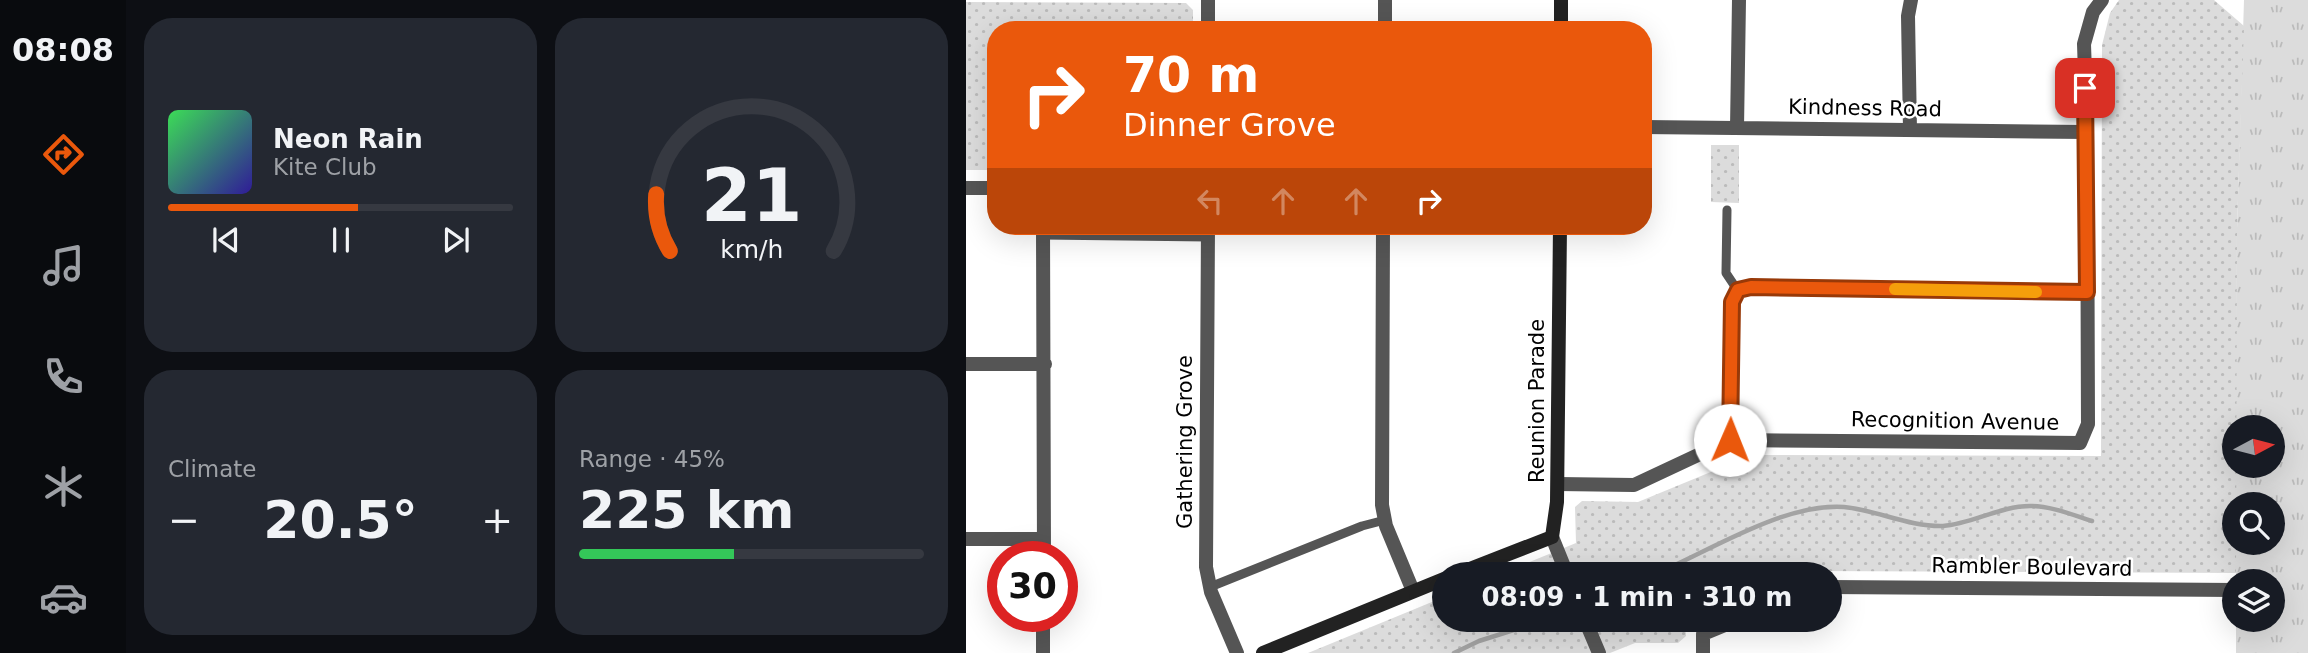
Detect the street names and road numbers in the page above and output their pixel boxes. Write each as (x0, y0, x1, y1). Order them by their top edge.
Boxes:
street label: Kindness Road (1788, 95, 1942, 121)
street label: Reunion Parade (1525, 319, 1549, 483)
street label: Gathering Grove (1173, 355, 1197, 529)
street label: Recognition Avenue (1851, 407, 2059, 435)
street label: Rambler Boulevard (1931, 553, 2133, 581)

